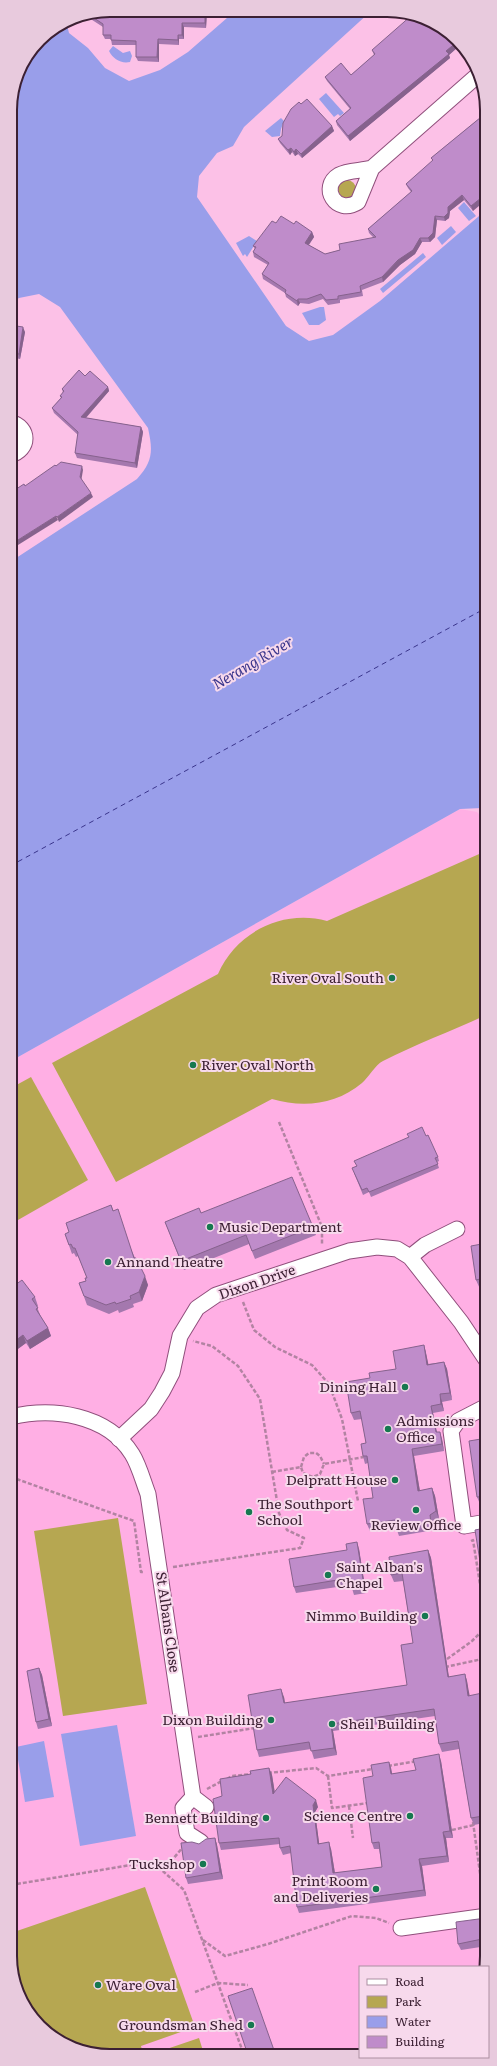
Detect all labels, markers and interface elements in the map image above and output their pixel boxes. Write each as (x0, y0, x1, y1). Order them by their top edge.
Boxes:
water label: Nerang River (207, 629, 297, 694)
place label: River Oval South (272, 967, 384, 987)
marker: River Oval South (387, 973, 397, 983)
place label: River Oval North (201, 1054, 314, 1074)
marker: River Oval North (188, 1060, 198, 1070)
place label: Music Department (218, 1216, 342, 1236)
marker: Music Department (205, 1222, 215, 1232)
place label: Annand Theatre (116, 1251, 223, 1271)
marker: Annand Theatre (103, 1257, 113, 1267)
street label: Dixon Drive (216, 1259, 298, 1304)
place label: Dining Hall (319, 1376, 397, 1396)
marker: Dining Hall (400, 1382, 410, 1392)
place label: Admissions Office (396, 1410, 474, 1446)
marker: Admissions Office (383, 1424, 393, 1434)
place label: Delpratt House (286, 1469, 387, 1489)
marker: Delpratt House (390, 1475, 400, 1485)
place label: The Southport School (257, 1493, 353, 1529)
marker: Review Office (411, 1505, 421, 1515)
marker: The Southport School (244, 1507, 254, 1517)
place label: Review Office (371, 1514, 461, 1534)
place label: Saint Alban's Chapel (336, 1556, 423, 1592)
street label: St Albans Close (152, 1570, 186, 1674)
marker: Saint Alban's Chapel (323, 1570, 333, 1580)
place label: Nimmo Building (305, 1605, 417, 1625)
marker: Nimmo Building (420, 1611, 430, 1621)
place label: Dixon Building (162, 1709, 263, 1729)
place label: Sheil Building (340, 1713, 435, 1733)
marker: Dixon Building (266, 1715, 276, 1725)
marker: Sheil Building (327, 1719, 337, 1729)
place label: Science Centre (304, 1805, 402, 1825)
place label: Bennett Building (145, 1807, 258, 1827)
marker: Science Centre (405, 1811, 415, 1821)
marker: Bennett Building (261, 1813, 271, 1823)
place label: Tuckshop (128, 1853, 195, 1873)
marker: Tuckshop (198, 1859, 208, 1869)
place label: Print Room and Deliveries (274, 1870, 368, 1906)
marker: Print Room and Deliveries (371, 1884, 381, 1894)
legend (359, 1966, 489, 2058)
text: Road (395, 1972, 425, 1990)
place label: Ware Oval (106, 1974, 176, 1994)
marker: Ware Oval (93, 1980, 103, 1990)
text: Park (395, 1992, 422, 2010)
text: Water (395, 2012, 431, 2030)
place label: Groundsman Shed (118, 2014, 243, 2034)
marker: Groundsman Shed (246, 2020, 256, 2030)
text: Building (395, 2032, 445, 2050)

